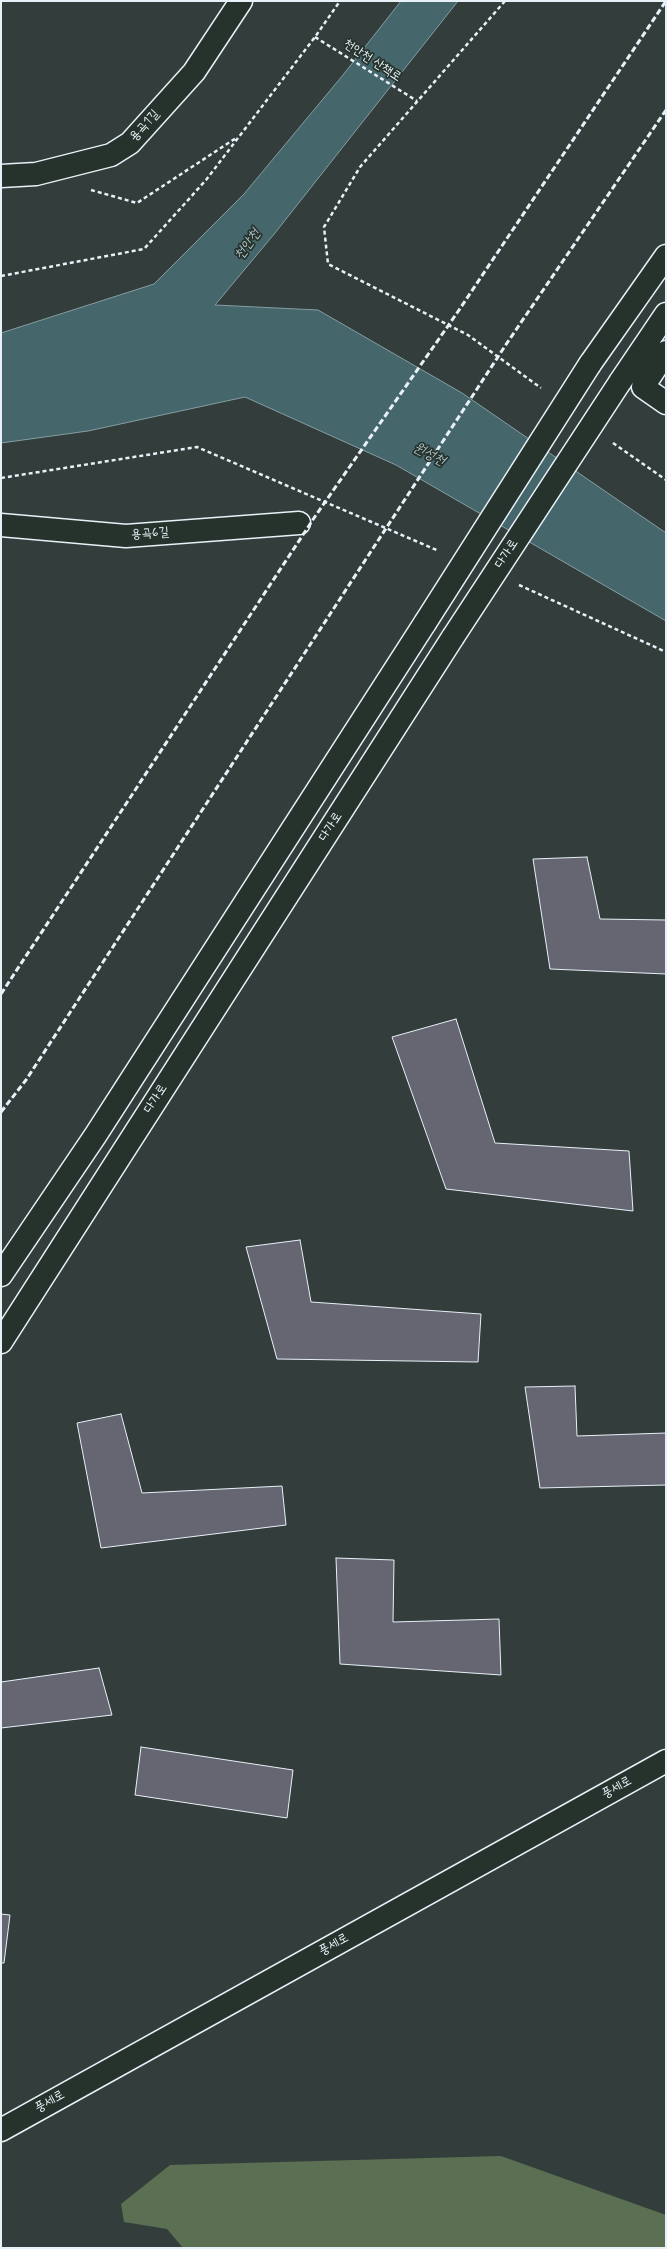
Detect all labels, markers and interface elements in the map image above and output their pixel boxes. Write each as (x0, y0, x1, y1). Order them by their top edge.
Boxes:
street label: 천안천 산책로 (340, 36, 404, 86)
street label: 용곡1길 (127, 107, 163, 145)
water label: 천안천 (231, 226, 265, 264)
water label: 원성천 (410, 440, 448, 470)
street label: 용곡6길 (130, 525, 170, 543)
street label: 다가로 (492, 537, 522, 571)
street label: 다가로 (316, 810, 346, 844)
street label: 다가로 (141, 1082, 171, 1116)
street label: 풍세로 (599, 1774, 635, 1802)
street label: 풍세로 (316, 1931, 352, 1959)
street label: 풍세로 (32, 2088, 68, 2116)

